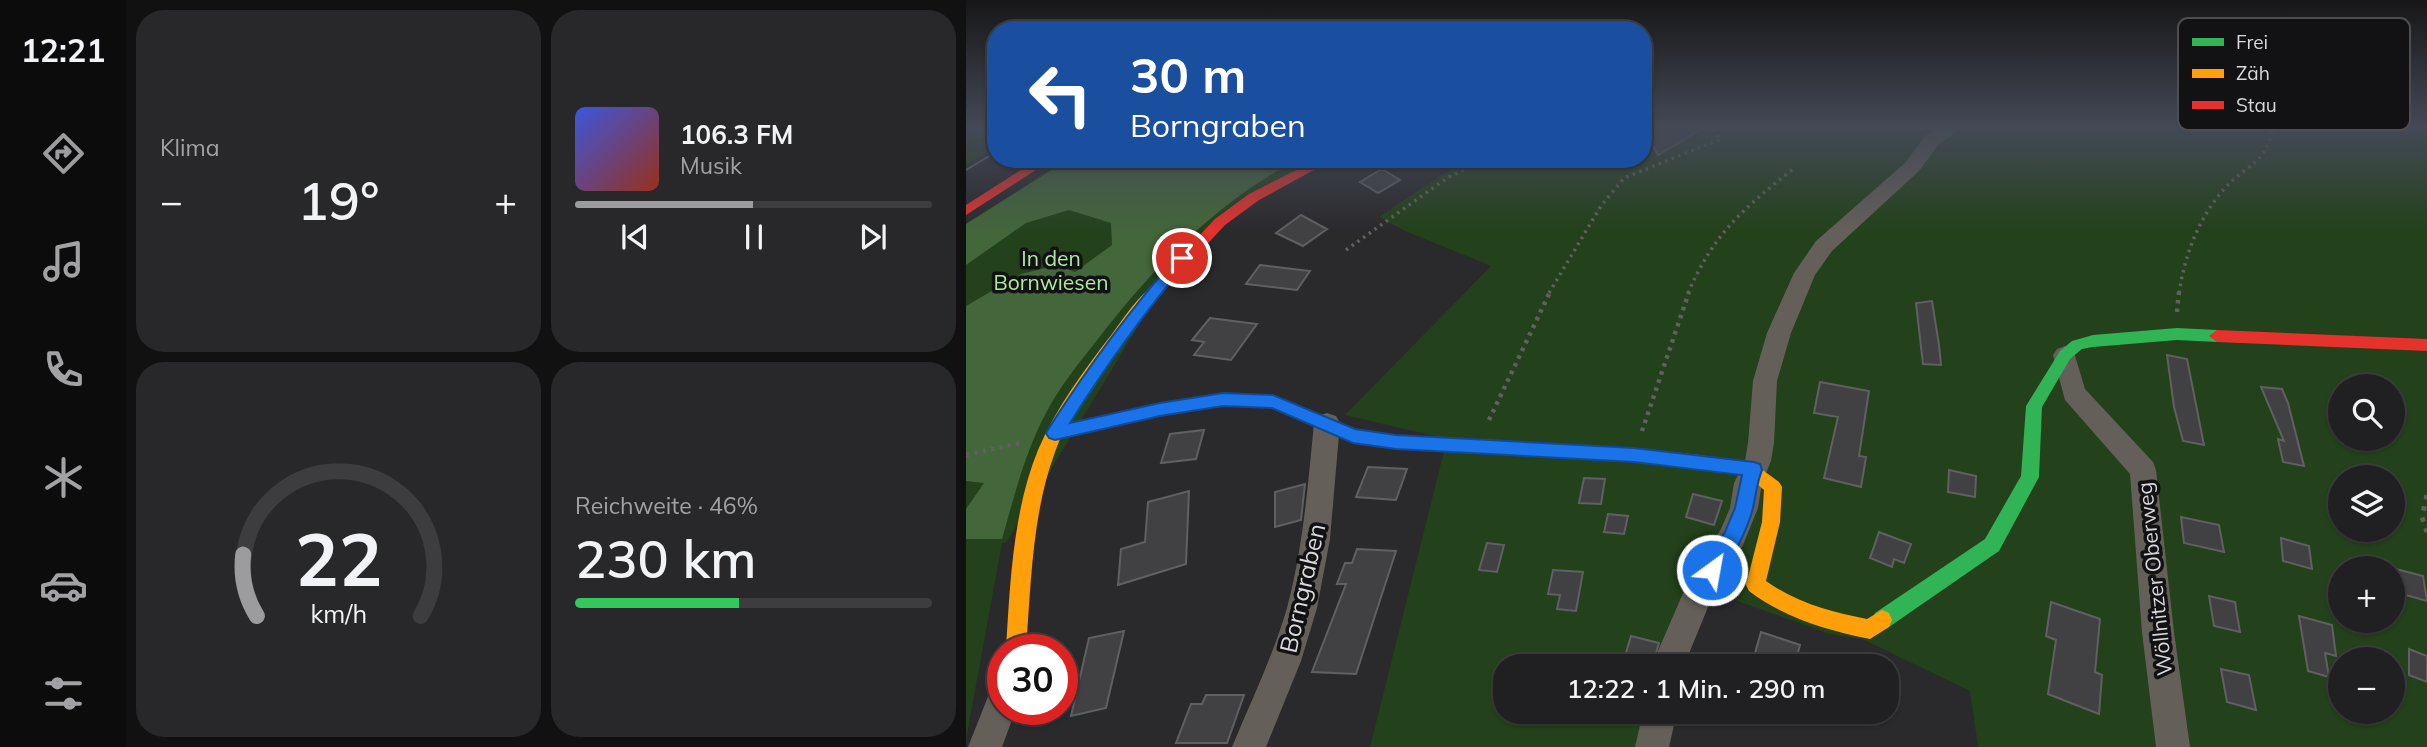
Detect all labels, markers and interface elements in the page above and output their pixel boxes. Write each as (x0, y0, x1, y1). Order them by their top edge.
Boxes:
legend (2178, 18, 2410, 130)
text: 12:21 (21, 30, 105, 70)
text: Frei (2236, 30, 2268, 54)
text: 30 m (1130, 44, 1246, 105)
icon: left (1015, 49, 1106, 140)
text: Zäh (2236, 61, 2270, 85)
text: Stau (2236, 93, 2277, 117)
text: Borngraben (1130, 105, 1306, 145)
text: 106.3 FM (680, 118, 793, 151)
icon: directions (39, 129, 88, 178)
text: Klima (160, 133, 220, 162)
text: Musik (680, 151, 742, 180)
text: 19° (298, 168, 379, 233)
text: − (160, 177, 183, 225)
text: + (494, 177, 517, 225)
icon: previous (616, 218, 654, 256)
icon: pause (735, 218, 773, 256)
icon: next (854, 218, 892, 256)
pin (1152, 228, 1212, 288)
icon: music (39, 237, 88, 286)
icon: arrive (1163, 239, 1201, 277)
park label: In den Bornwiesen (994, 245, 1108, 295)
icon: phone (39, 345, 88, 394)
map controls (2328, 374, 2405, 724)
button: search (2328, 374, 2405, 451)
icon: climate (39, 453, 88, 502)
button: layers (2328, 465, 2405, 542)
street label: Wöllnitzer Oberweg (2131, 481, 2177, 677)
text: Reichweite · 46% (575, 491, 758, 520)
text: 22 (295, 513, 382, 604)
street label: Borngraben (1273, 520, 1331, 656)
text: 230 km (575, 526, 756, 591)
position arrow (1675, 533, 1749, 607)
button: + (2328, 556, 2405, 633)
icon: car (39, 561, 88, 610)
text: km/h (310, 597, 367, 628)
speed limit sign: 30 (987, 634, 1078, 725)
button: − (2328, 647, 2405, 724)
icon: filters (39, 669, 88, 718)
text: 12:22 · 1 Min. · 290 m (1567, 672, 1825, 705)

